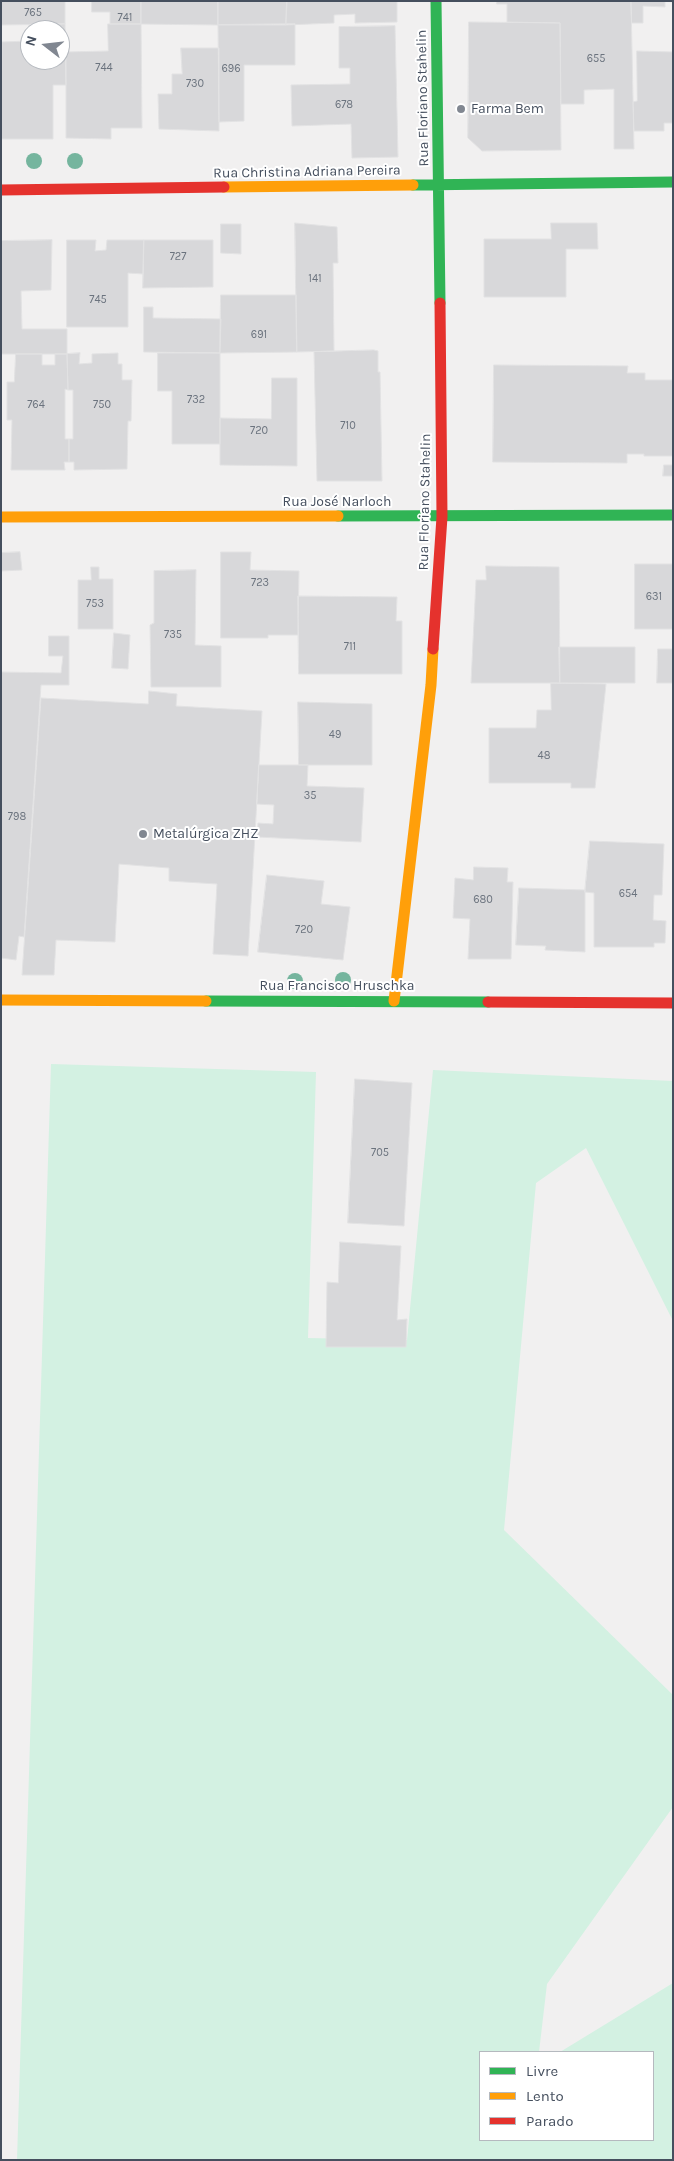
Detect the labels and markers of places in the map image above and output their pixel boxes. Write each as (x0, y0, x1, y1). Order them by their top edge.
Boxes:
place label: Farma Bem (471, 101, 544, 117)
marker: Farma Bem (455, 103, 467, 115)
place label: Metalúrgica ZHZ (153, 826, 259, 842)
marker: Metalúrgica ZHZ (137, 828, 149, 840)

